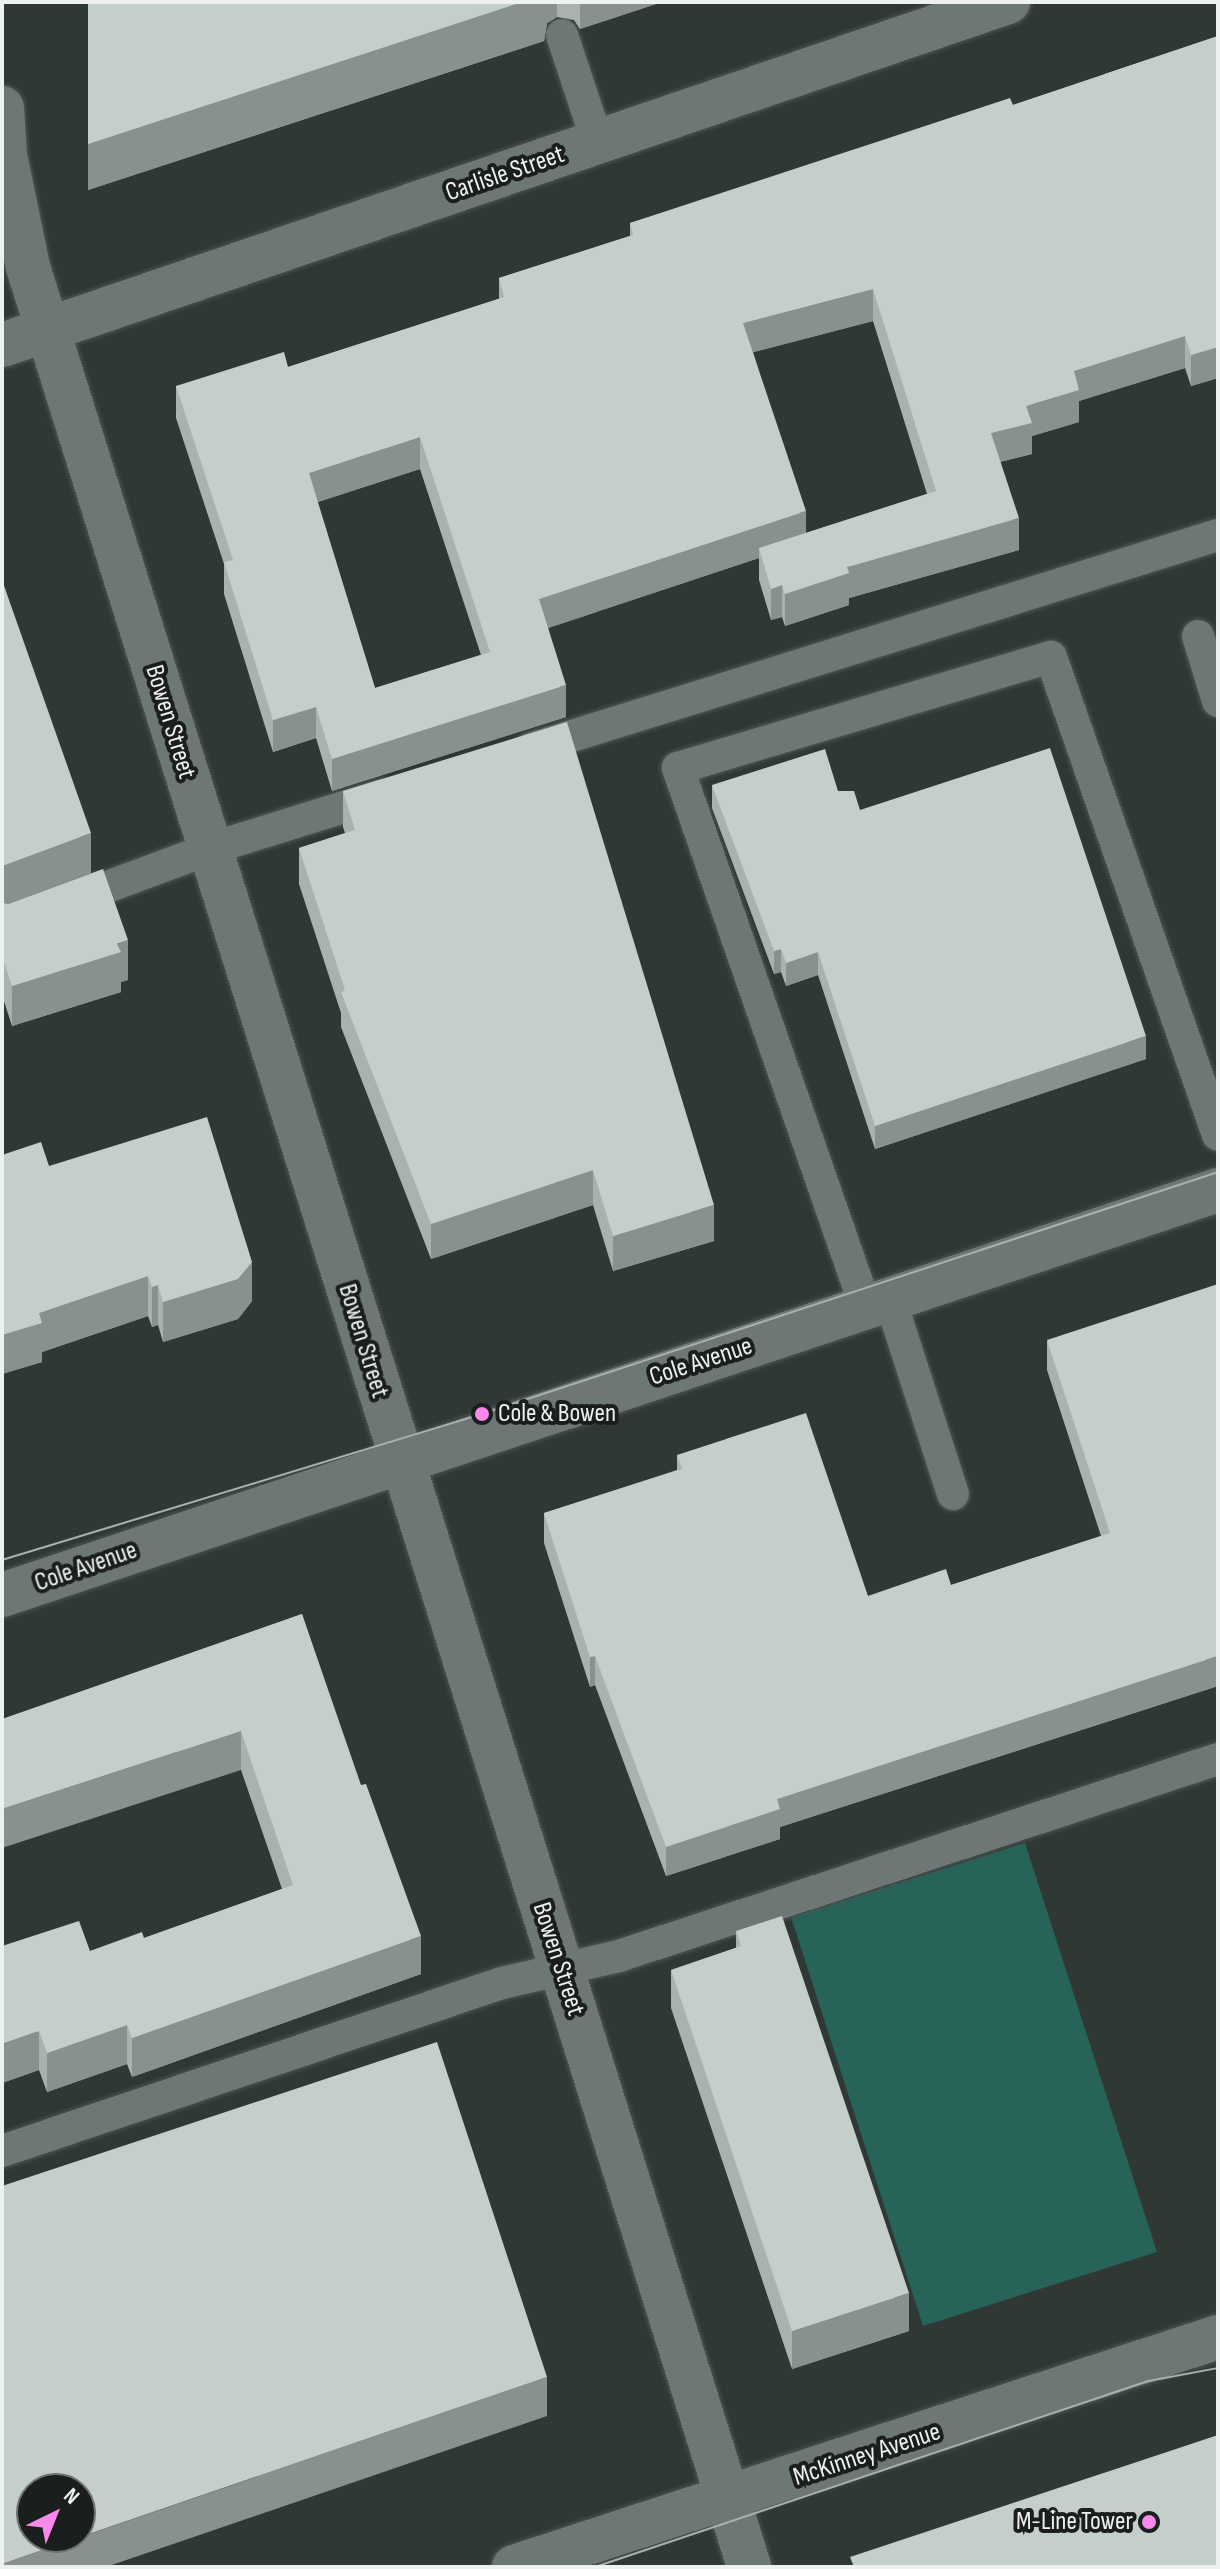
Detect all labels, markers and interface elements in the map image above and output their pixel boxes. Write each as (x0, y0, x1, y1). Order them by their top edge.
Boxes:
street label: Carlisle Street (442, 139, 568, 209)
street label: Bowen Street (138, 661, 202, 783)
street label: Bowen Street (331, 1280, 395, 1402)
street label: Cole Avenue (646, 1331, 756, 1393)
place label: Cole & Bowen (498, 1398, 616, 1430)
marker: Cole & Bowen (473, 1405, 491, 1423)
street label: Cole Avenue (31, 1535, 141, 1599)
street label: Bowen Street (525, 1898, 591, 2020)
street label: McKinney Avenue (790, 2417, 944, 2493)
north arrow (16, 2473, 96, 2553)
text: N (58, 2483, 85, 2510)
place label: M-Line Tower (1016, 2506, 1133, 2538)
marker: M-Line Tower (1140, 2513, 1158, 2531)

